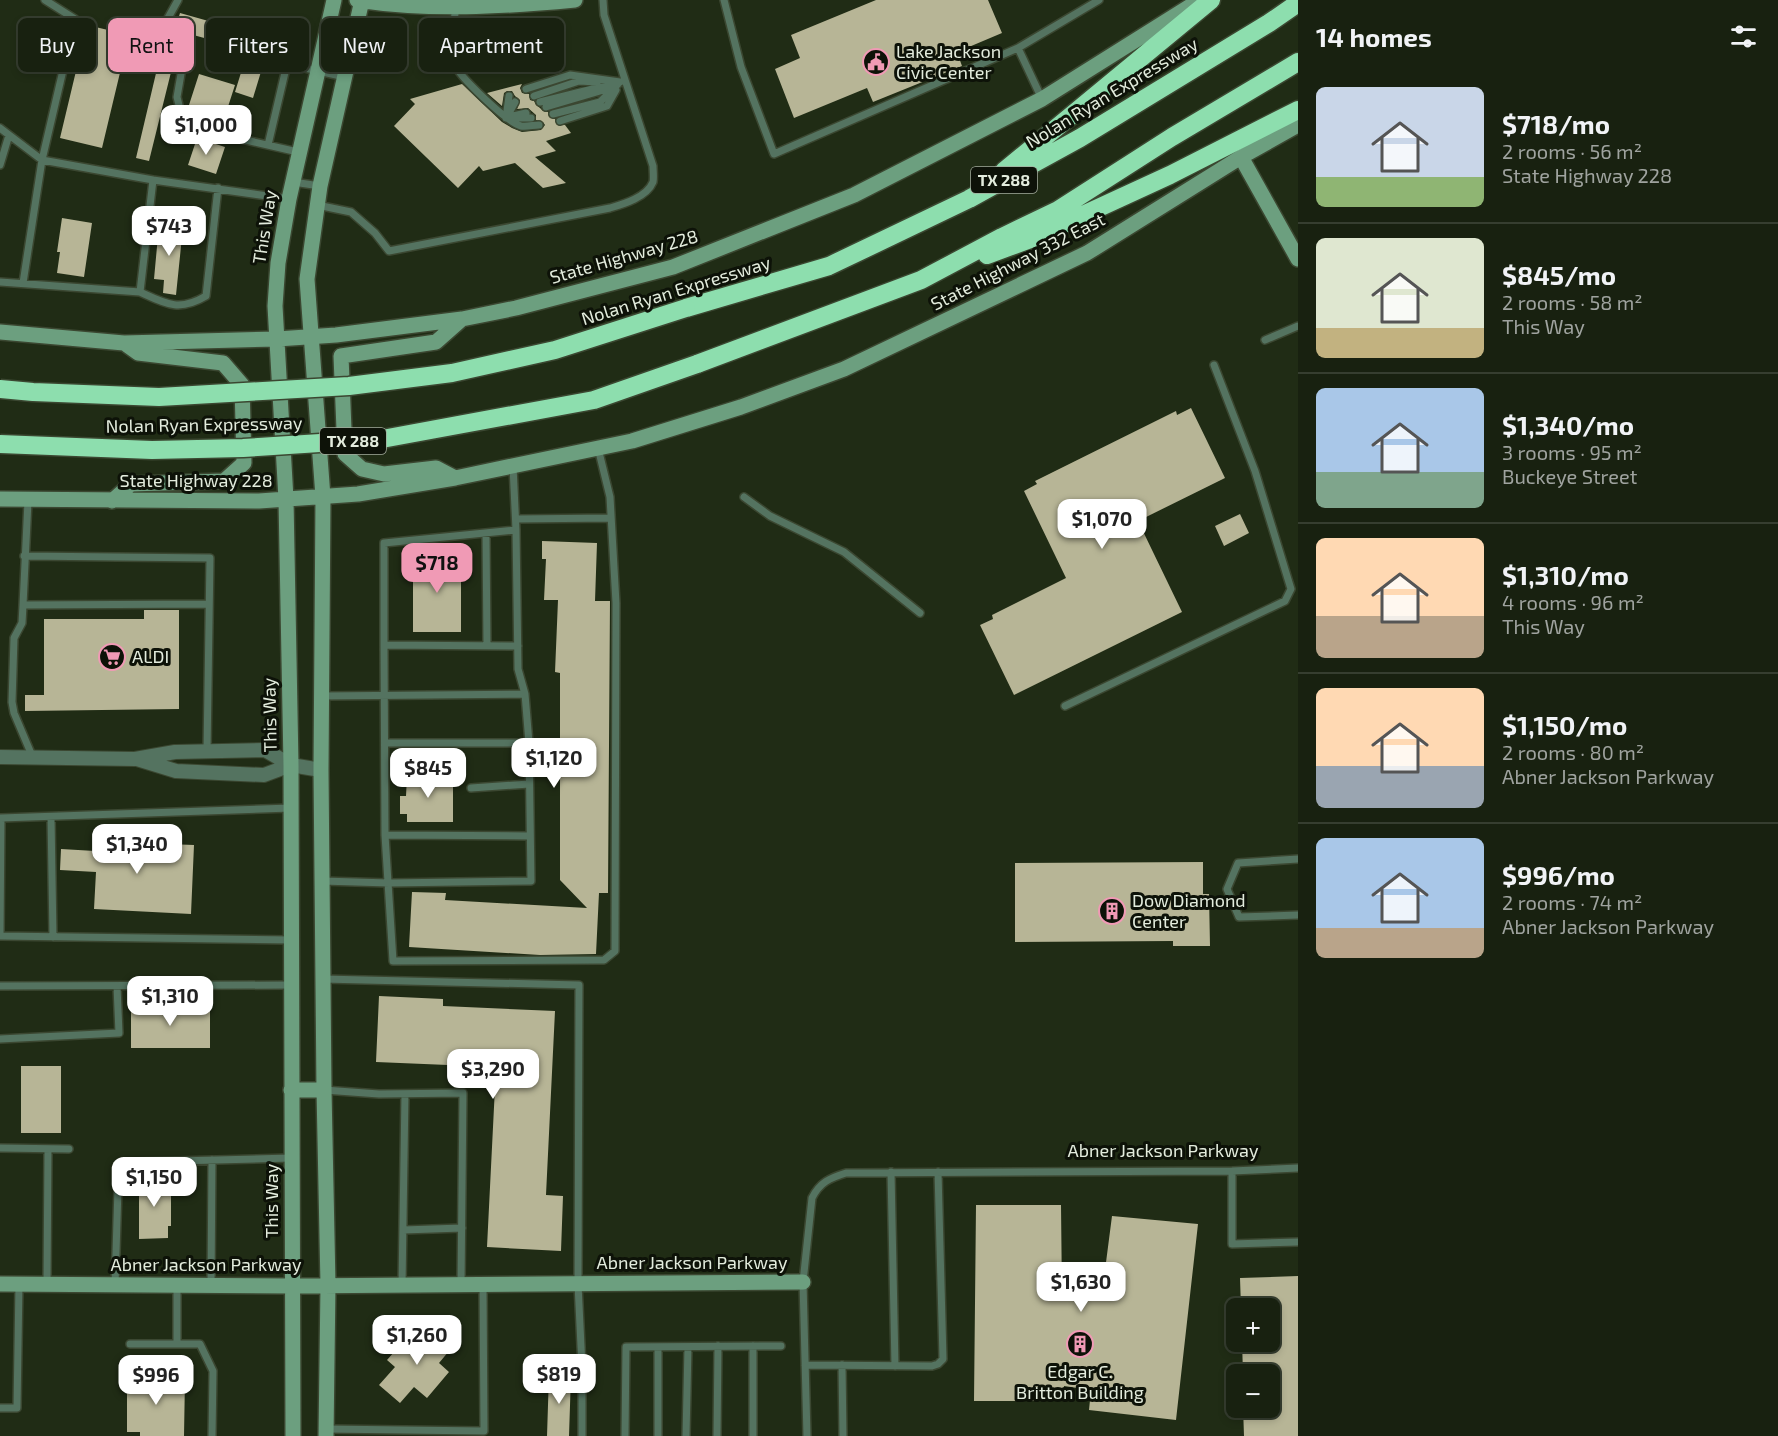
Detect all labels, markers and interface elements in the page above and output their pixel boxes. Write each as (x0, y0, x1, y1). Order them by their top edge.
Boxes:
chip: Buy (18, 18, 96, 72)
chip: Rent (108, 18, 194, 72)
chip: Filters (206, 18, 309, 72)
chip: New (321, 18, 407, 72)
chip: Apartment (419, 18, 564, 72)
icon: filters (1727, 20, 1760, 53)
text: 14 homes (1316, 21, 1432, 52)
street label: Nolan Ryan Expressway (1022, 32, 1202, 152)
place label: Lake Jackson Civic Center (896, 40, 1001, 83)
public building icon: Lake Jackson Civic Center (861, 47, 891, 77)
pin: $1,000 (157, 105, 255, 156)
text: $718/mo (1502, 108, 1610, 139)
icon: home (1364, 111, 1436, 183)
text: $1,000 (175, 112, 237, 136)
text: 2 rooms · 56 m² (1502, 139, 1642, 163)
text: State Highway 228 (1502, 163, 1672, 187)
road number: TX 288 (971, 167, 1037, 193)
street label: This Way (247, 188, 281, 265)
pin: $743 (133, 206, 205, 257)
street label: State Highway 332 East (927, 208, 1108, 315)
text: $743 (146, 213, 192, 237)
street label: State Highway 228 (547, 224, 700, 288)
street label: Nolan Ryan Expressway (578, 251, 773, 329)
text: $845/mo (1502, 259, 1616, 290)
icon: home (1364, 262, 1436, 334)
text: 2 rooms · 58 m² (1502, 290, 1643, 314)
text: This Way (1502, 314, 1585, 338)
text: $1,340/mo (1502, 409, 1634, 440)
street label: Nolan Ryan Expressway (105, 411, 303, 437)
icon: home (1364, 412, 1436, 484)
road number: TX 288 (320, 428, 386, 454)
text: 3 rooms · 95 m² (1502, 440, 1642, 464)
text: Buckeye Street (1502, 464, 1637, 488)
street label: State Highway 228 (119, 469, 273, 491)
pin: $1,070 (1053, 499, 1151, 550)
text: $1,070 (1072, 506, 1132, 530)
pin: $718 (401, 543, 473, 594)
text: $718 (415, 550, 459, 574)
text: $1,310/mo (1502, 559, 1629, 590)
icon: home (1364, 562, 1436, 634)
text: 4 rooms · 96 m² (1502, 590, 1644, 614)
text: This Way (1502, 614, 1585, 638)
supermarket icon: ALDI (97, 642, 127, 672)
place label: ALDI (132, 645, 169, 667)
street label: This Way (257, 677, 281, 752)
text: $1,150/mo (1502, 709, 1627, 740)
icon: home (1364, 712, 1436, 784)
pin: $1,120 (505, 738, 603, 789)
text: 2 rooms · 80 m² (1502, 740, 1644, 764)
text: $1,120 (525, 745, 583, 769)
pin: $845 (392, 748, 464, 799)
text: $845 (404, 755, 452, 779)
text: Abner Jackson Parkway (1502, 764, 1714, 788)
pin: $1,340 (88, 824, 186, 875)
text: $1,340 (106, 831, 168, 855)
text: $996/mo (1502, 859, 1615, 890)
icon: home (1364, 862, 1436, 934)
place label: Dow Diamond Center (1132, 889, 1246, 932)
text: 2 rooms · 74 m² (1502, 890, 1642, 914)
building icon: Dow Diamond Center (1097, 896, 1127, 926)
text: Abner Jackson Parkway (1502, 914, 1714, 938)
pin: $1,310 (121, 976, 219, 1027)
text: $1,310 (141, 983, 199, 1007)
pin: $3,290 (444, 1049, 542, 1100)
text: $3,290 (461, 1056, 525, 1080)
street label: Abner Jackson Parkway (1068, 1139, 1259, 1161)
pin: $1,150 (105, 1157, 203, 1208)
street label: This Way (260, 1163, 282, 1238)
text: $1,150 (126, 1164, 182, 1188)
street label: Abner Jackson Parkway (597, 1251, 788, 1273)
street label: Abner Jackson Parkway (111, 1253, 302, 1275)
pin: $1,630 (1032, 1262, 1130, 1313)
text: $1,630 (1051, 1269, 1111, 1293)
map controls (1226, 1298, 1280, 1418)
button: + (1226, 1298, 1280, 1352)
pin: $1,260 (368, 1315, 466, 1366)
text: $1,260 (386, 1322, 448, 1346)
building icon: Edgar C. Britton Building (1065, 1329, 1095, 1359)
pin: $819 (523, 1354, 595, 1405)
pin: $996 (120, 1355, 192, 1406)
place label: Edgar C. Britton Building (1016, 1360, 1144, 1403)
text: $819 (537, 1361, 581, 1385)
text: $996 (133, 1362, 180, 1386)
button: − (1226, 1364, 1280, 1418)

